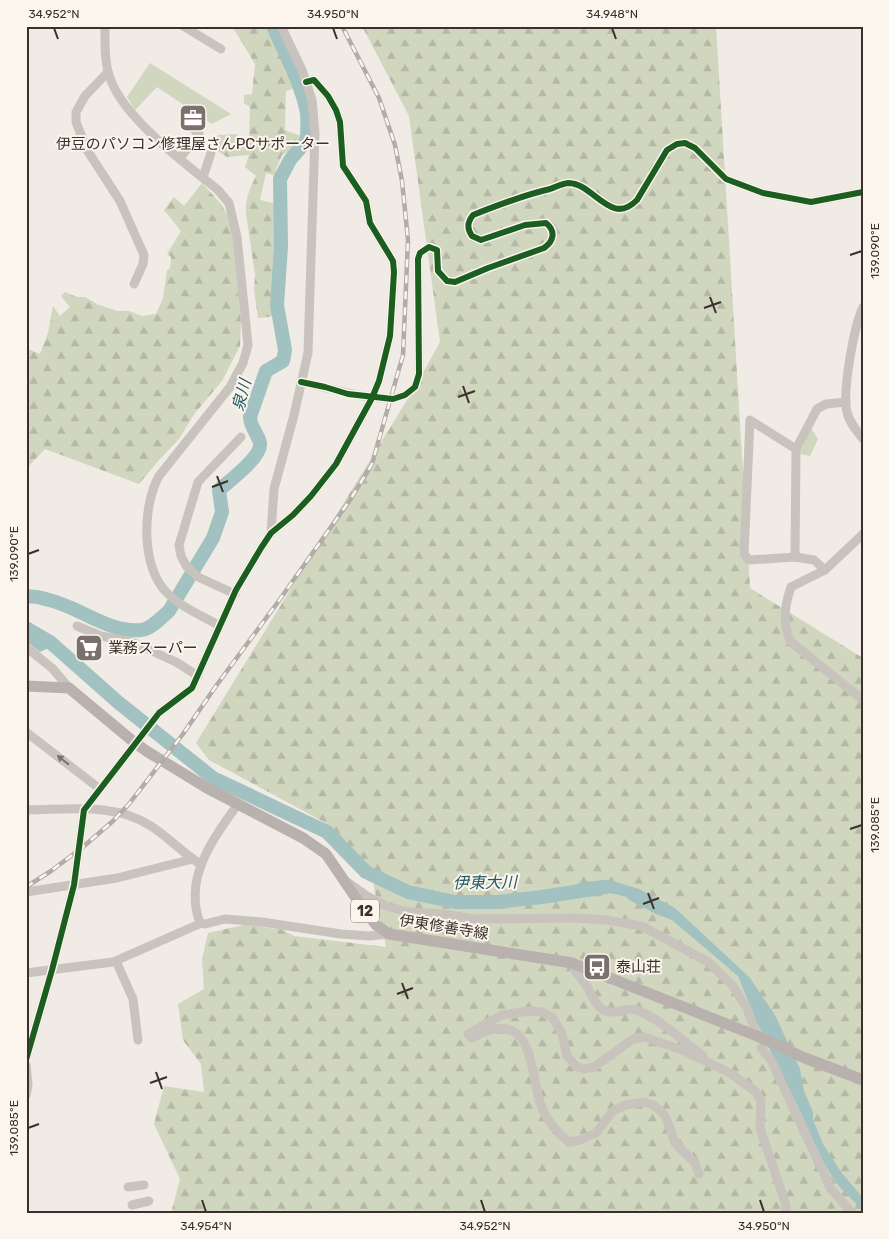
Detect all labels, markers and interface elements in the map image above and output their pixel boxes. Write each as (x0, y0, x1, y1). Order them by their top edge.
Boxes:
text: 34.952°N (28, 7, 80, 21)
text: 34.950°N (307, 7, 359, 21)
text: 34.948°N (586, 7, 638, 21)
office icon: 伊豆のパソコン修理屋さんPCサポーター (178, 103, 208, 133)
place label: 伊豆のパソコン修理屋さんPCサポーター (56, 135, 330, 153)
text: 139.090°E (868, 223, 882, 279)
water label: 泉川 (228, 375, 255, 413)
text: 139.090°E (7, 526, 21, 582)
supermarket icon: 業務スーパー (74, 633, 104, 663)
place label: 業務スーパー (108, 639, 198, 657)
one-way arrow (57, 755, 70, 766)
text: 139.085°E (868, 797, 882, 853)
water label: 伊東大川 (453, 872, 519, 893)
road number: 12 (351, 899, 379, 922)
street label: 伊東修善寺線 (398, 911, 490, 943)
bus stop icon: 泰山荘 (582, 952, 612, 982)
place label: 泰山荘 (616, 958, 661, 976)
text: 139.085°E (7, 1100, 21, 1156)
text: 34.954°N (180, 1219, 232, 1233)
text: 34.952°N (459, 1219, 511, 1233)
text: 34.950°N (738, 1219, 790, 1233)

